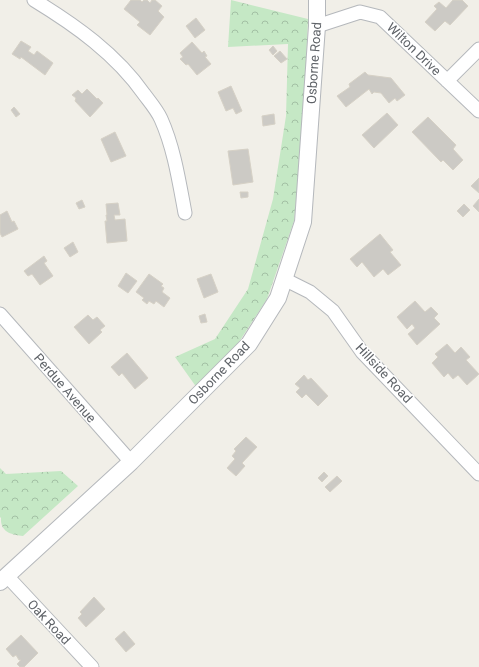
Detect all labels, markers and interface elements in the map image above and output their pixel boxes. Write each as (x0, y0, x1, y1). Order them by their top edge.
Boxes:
street label: Wilton Drive (384, 20, 444, 78)
street label: Osborne Road (304, 22, 324, 104)
street label: Osborne Road (185, 338, 253, 408)
street label: Hillside Road (353, 340, 415, 406)
street label: Perdue Avenue (31, 350, 99, 426)
street label: Oak Road (25, 597, 73, 647)

